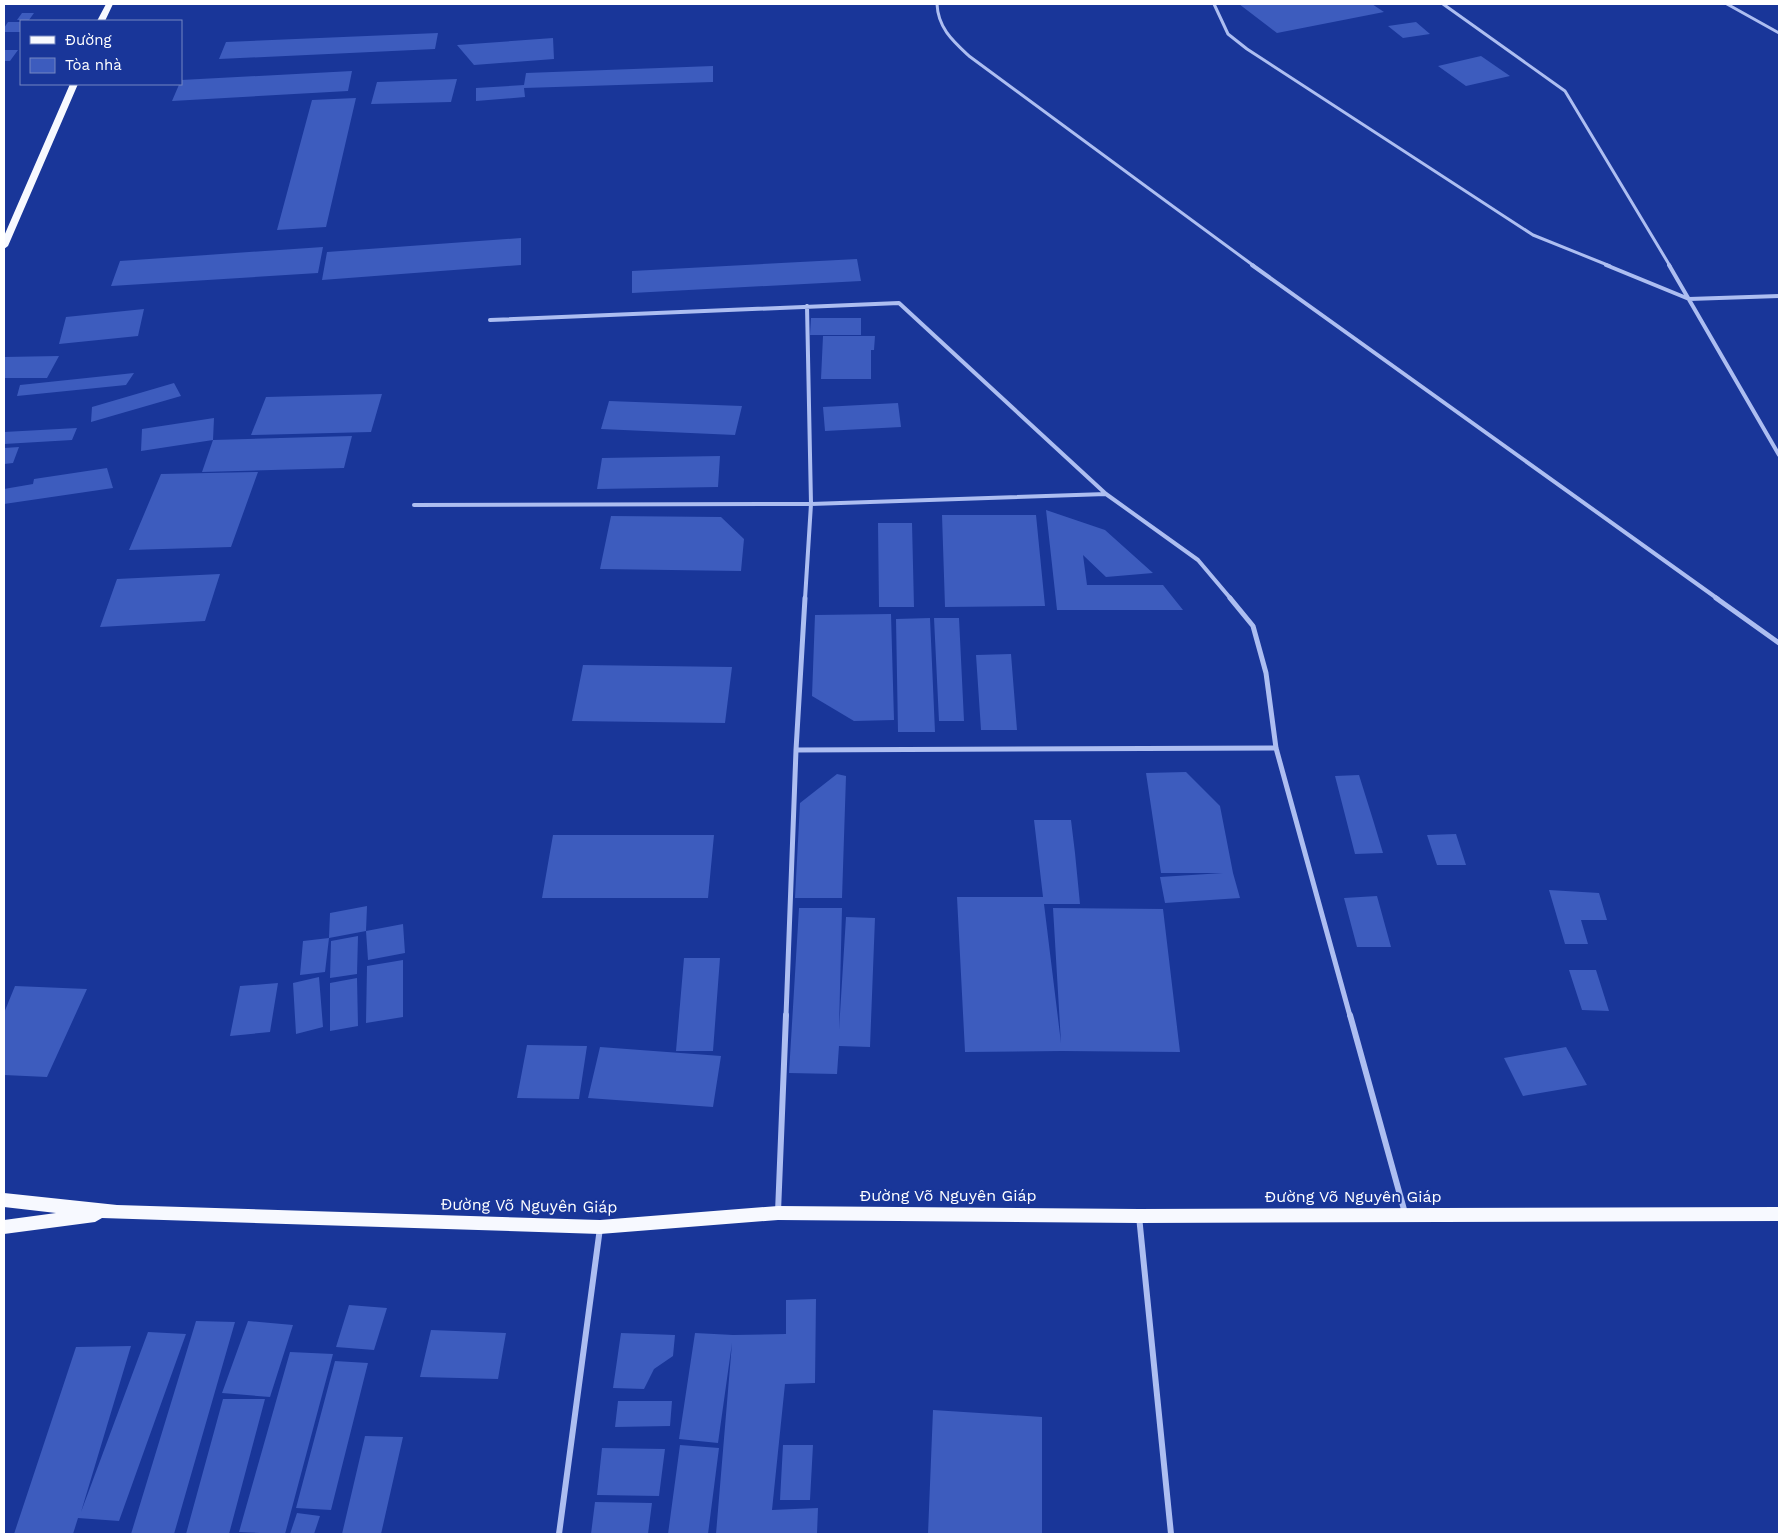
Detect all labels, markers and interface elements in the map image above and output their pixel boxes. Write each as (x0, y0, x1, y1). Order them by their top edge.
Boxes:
legend (20, 20, 182, 85)
text: Đường (65, 31, 112, 49)
text: Tòa nhà (65, 56, 122, 74)
street label: Đường Võ Nguyên Giáp (859, 1186, 1037, 1205)
street label: Đường Võ Nguyên Giáp (1264, 1187, 1442, 1206)
street label: Đường Võ Nguyên Giáp (440, 1194, 618, 1217)

